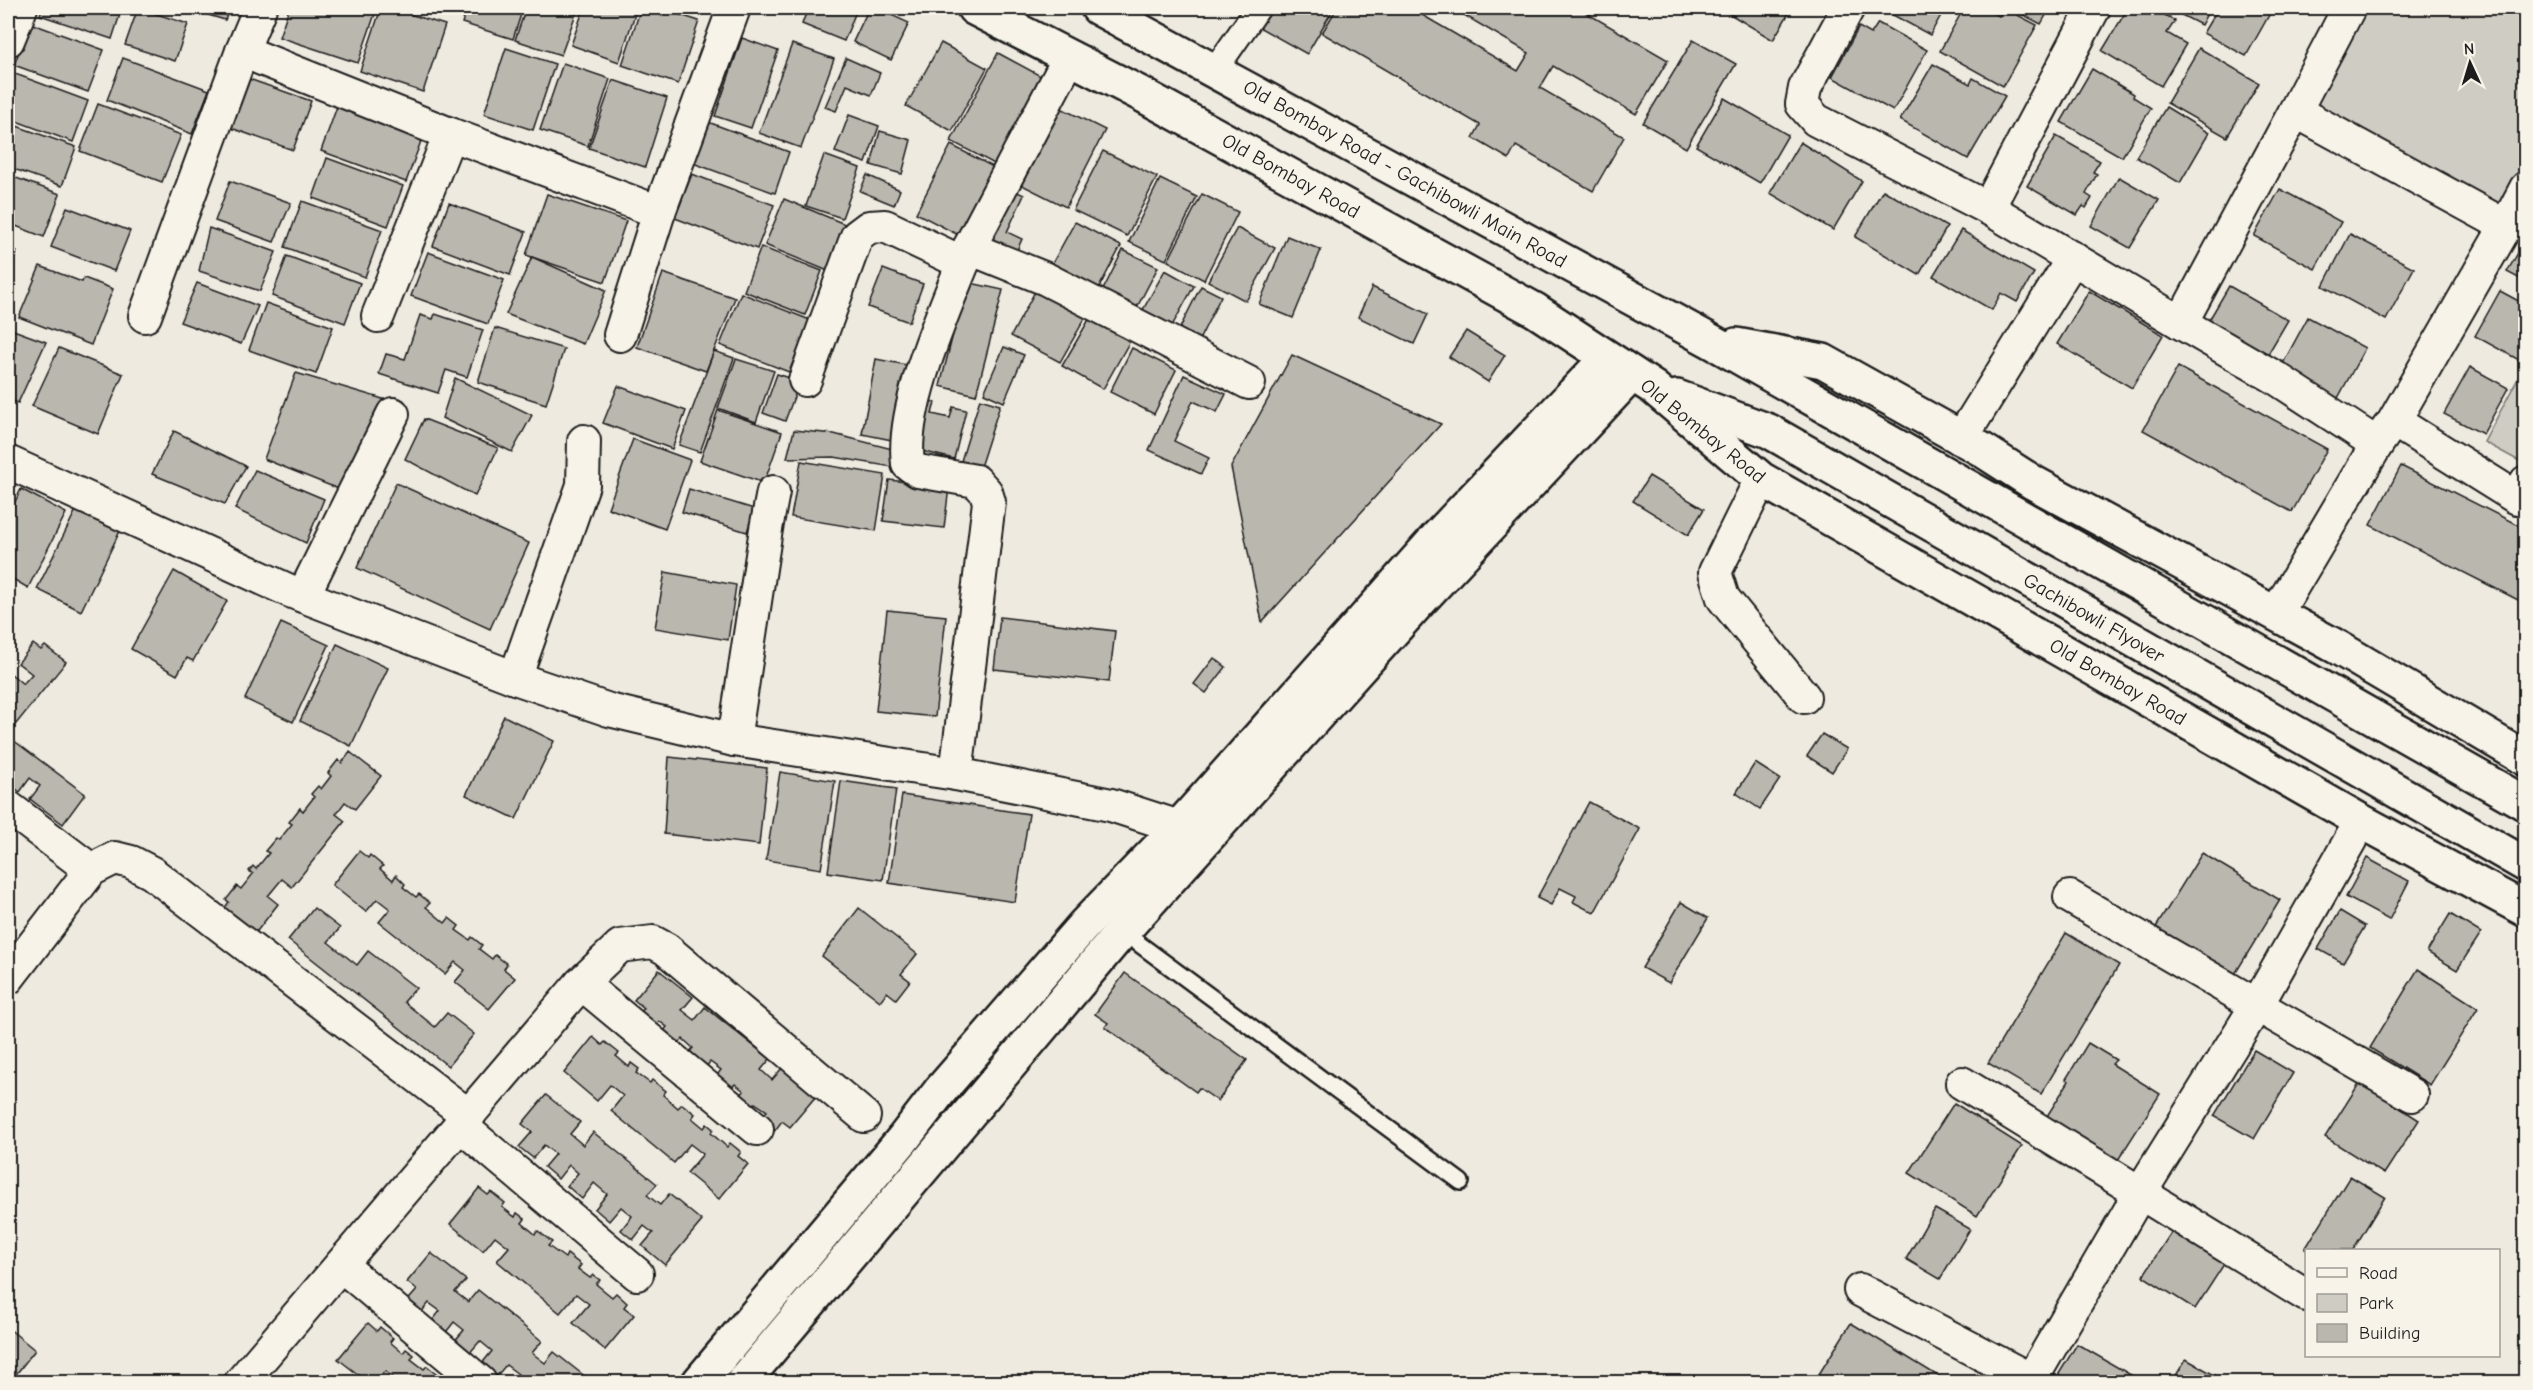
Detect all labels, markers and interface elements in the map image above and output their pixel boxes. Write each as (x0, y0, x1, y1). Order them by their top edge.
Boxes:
north arrow (2440, 33, 2500, 93)
text: N (2463, 40, 2475, 58)
street label: Old Bombay Road - Gachibowli Main Road (1239, 75, 1571, 273)
street label: Old Bombay Road (1218, 128, 1364, 224)
street label: Old Bombay Road (1636, 374, 1770, 488)
street label: Gachibowli Flyover (2019, 568, 2169, 668)
street label: Old Bombay Road (2046, 634, 2190, 730)
legend (2305, 1249, 2500, 1357)
text: Road (2359, 1263, 2398, 1284)
text: Park (2359, 1293, 2394, 1314)
text: Building (2359, 1323, 2421, 1344)

